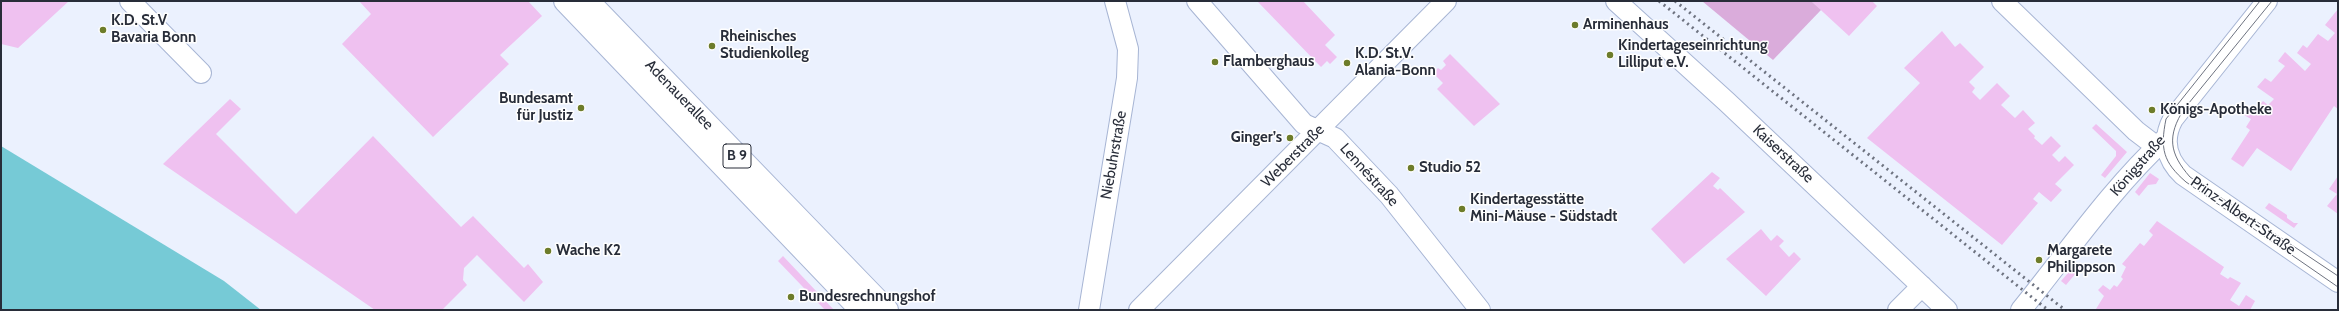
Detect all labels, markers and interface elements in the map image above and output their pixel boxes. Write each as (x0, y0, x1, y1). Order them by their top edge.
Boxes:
place label: K.D. St.V Bavaria Bonn (111, 12, 196, 47)
place label: Arminenhaus (1583, 16, 1669, 34)
marker: Arminenhaus (1570, 20, 1580, 30)
marker: K.D. St.V Bavaria Bonn (98, 25, 108, 35)
place label: Rheinisches Studienkolleg (720, 28, 809, 63)
place label: Kindertageseinrichtung Lilliput e.V. (1618, 37, 1767, 72)
marker: Rheinisches Studienkolleg (707, 41, 717, 51)
place label: K.D. St.V. Alania-Bonn (1355, 45, 1436, 80)
marker: Kindertageseinrichtung Lilliput e.V. (1605, 50, 1615, 60)
place label: Flamberghaus (1223, 53, 1314, 71)
street label: Adenauerallee (641, 56, 717, 134)
marker: Flamberghaus (1210, 57, 1220, 67)
marker: K.D. St.V. Alania-Bonn (1342, 58, 1352, 68)
place label: Bundesamt für Justiz (499, 90, 573, 125)
place label: Königs-Apotheke (2160, 101, 2272, 119)
marker: Bundesamt für Justiz (576, 103, 586, 113)
marker: Königs-Apotheke (2147, 105, 2157, 115)
street label: Niebuhrstraße (1097, 109, 1131, 201)
street label: Weberstraße (1258, 121, 1328, 191)
street label: Kaiserstraße (1749, 121, 1817, 187)
place label: Ginger’s (1231, 129, 1282, 147)
street label: Königstraße (2107, 132, 2169, 200)
marker: Ginger’s (1285, 133, 1295, 143)
street label: Lennéstraße (1336, 140, 1402, 210)
road number: B 9 (723, 144, 751, 168)
place label: Studio 52 (1419, 159, 1481, 177)
marker: Studio 52 (1406, 163, 1416, 173)
street label: Prinz-Albert-Straße (2187, 173, 2299, 259)
place label: Kindertagesstätte Mini-Mäuse - Südstadt (1470, 191, 1617, 226)
marker: Kindertagesstätte Mini-Mäuse - Südstadt (1457, 204, 1467, 214)
place label: Wache K2 (556, 242, 621, 260)
place label: Margarete Philippson (2047, 242, 2116, 277)
marker: Wache K2 (543, 246, 553, 256)
marker: Margarete Philippson (2034, 255, 2044, 265)
place label: Bundesrechnungshof (799, 288, 936, 306)
marker: Bundesrechnungshof (786, 292, 796, 302)

